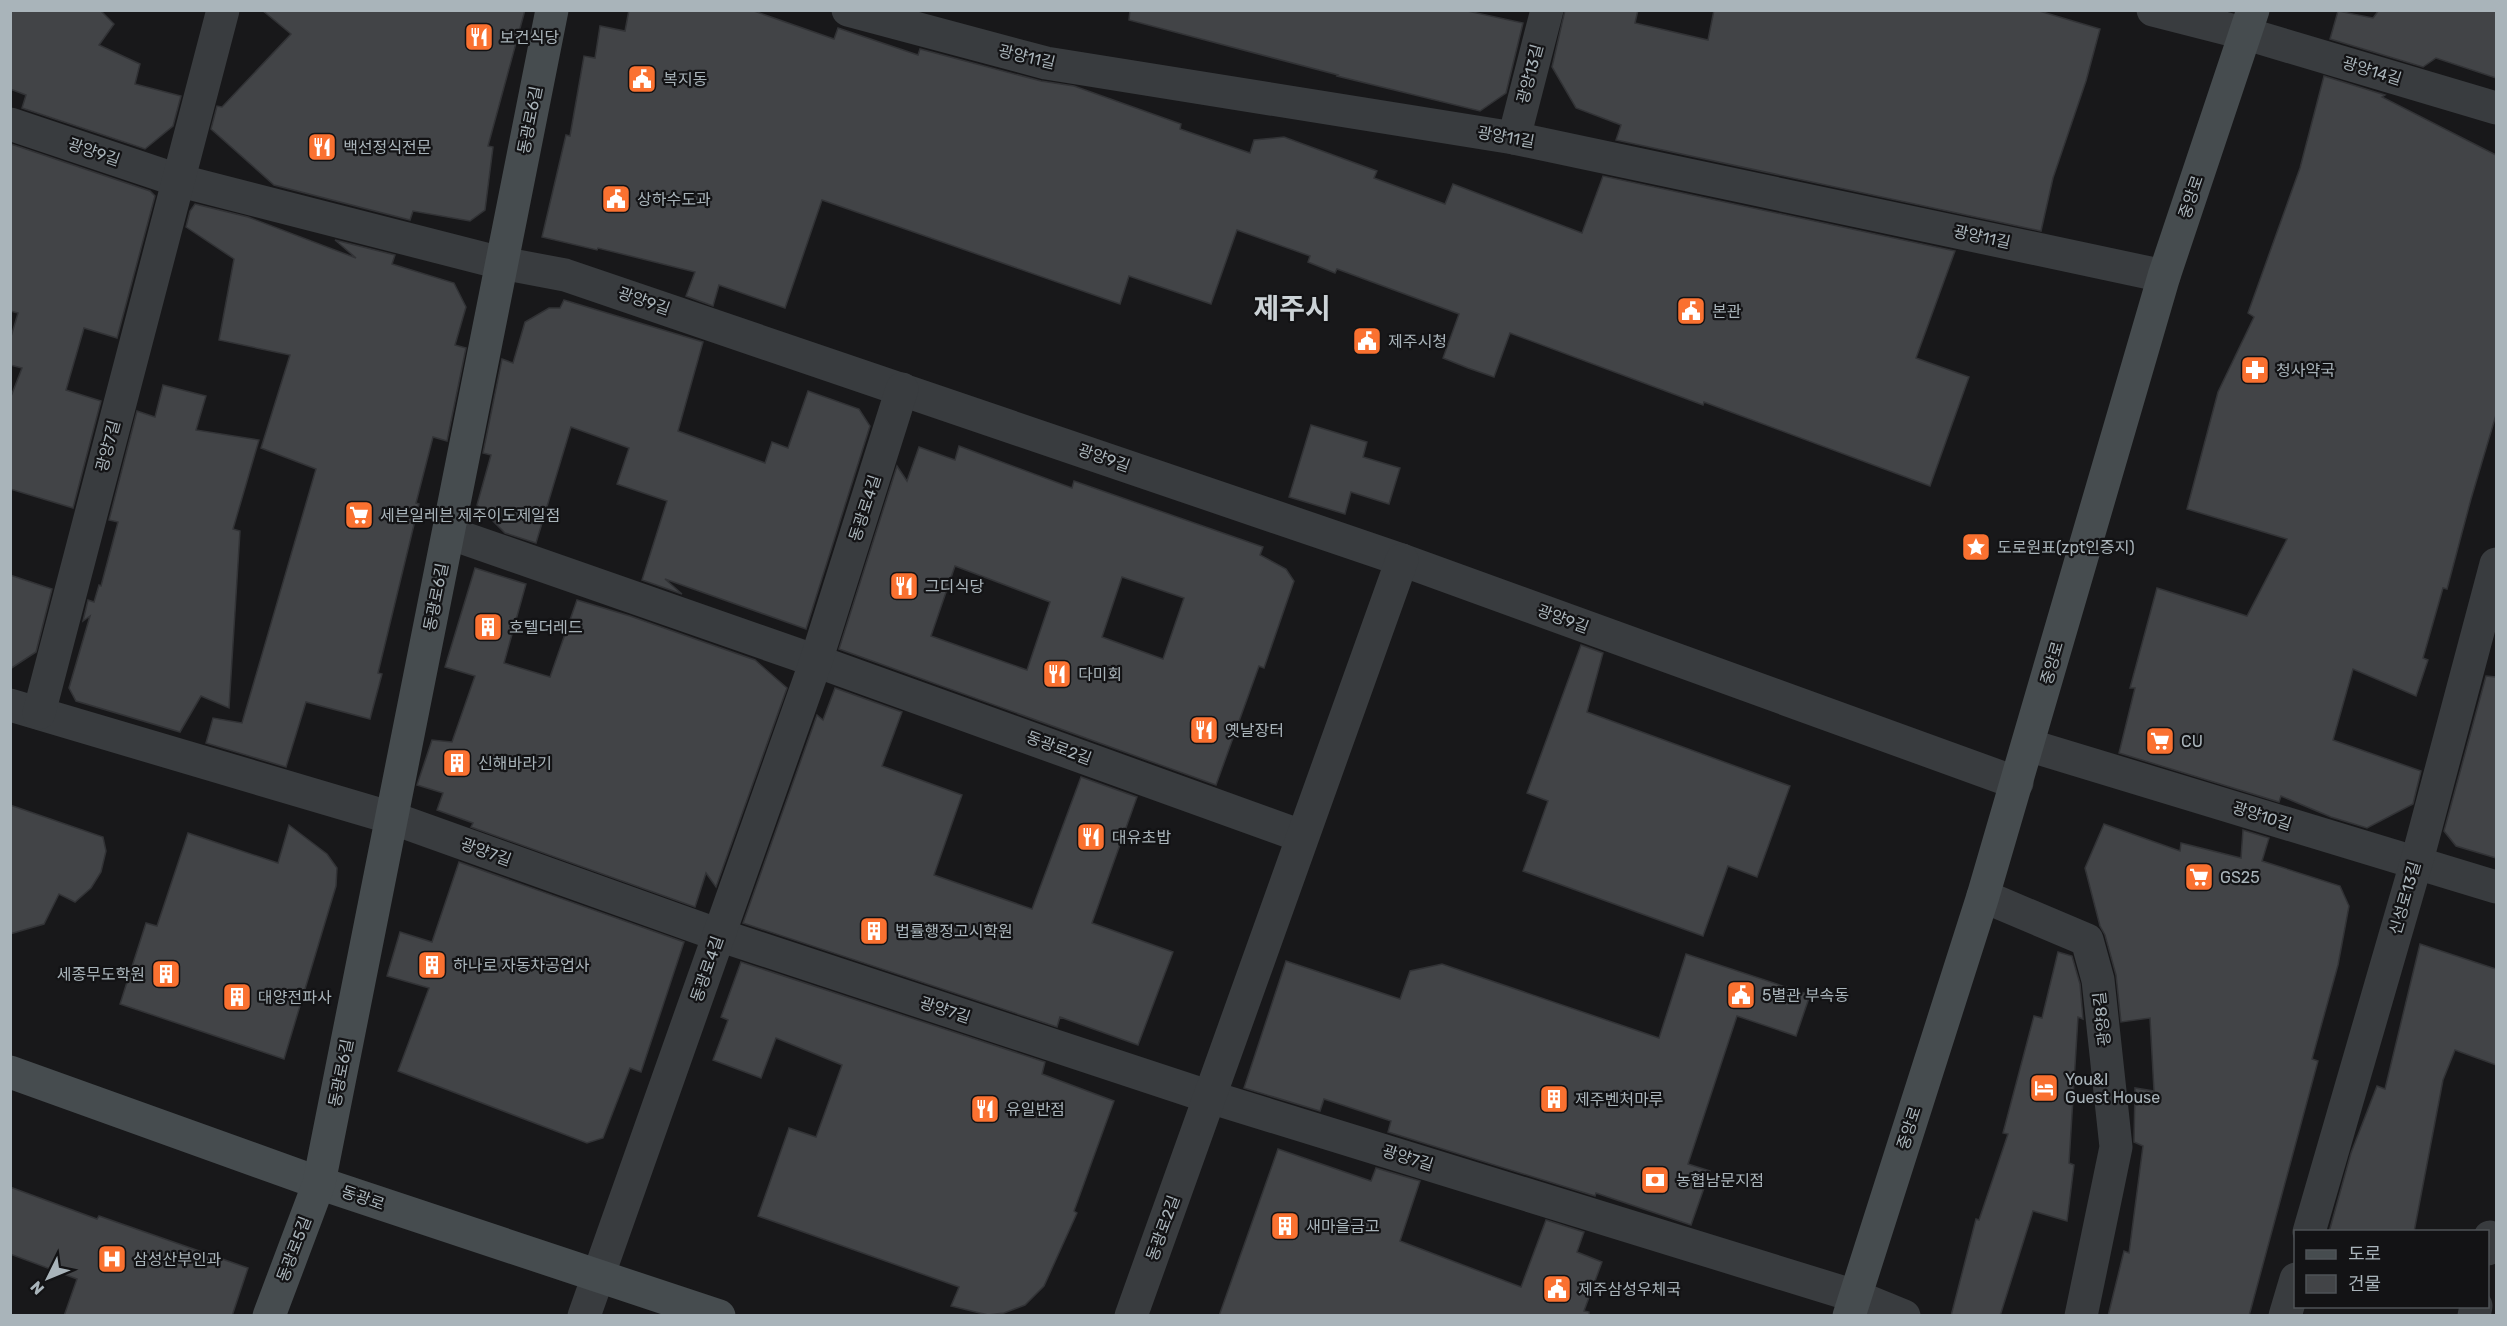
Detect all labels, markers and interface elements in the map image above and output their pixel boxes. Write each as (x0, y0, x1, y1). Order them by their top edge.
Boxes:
restaurant icon: 보건식당 (463, 21, 495, 53)
place label: 보건식당 (500, 28, 559, 47)
street label: 광양11길 (997, 41, 1057, 73)
street label: 광양13길 (1513, 42, 1547, 106)
street label: 광양14길 (2340, 53, 2404, 89)
public building icon: 복지동 (626, 63, 658, 95)
place label: 복지동 (663, 70, 707, 89)
street label: 동광로6길 (514, 85, 546, 155)
street label: 광양11길 (1476, 123, 1536, 151)
restaurant icon: 백선정식전문 (306, 131, 338, 163)
street label: 광양9길 (66, 134, 122, 170)
place label: 백선정식전문 (343, 138, 432, 157)
street label: 중앙로 (2175, 173, 2207, 221)
public building icon: 상하수도과 (600, 183, 632, 215)
place label: 상하수도과 (637, 190, 711, 209)
street label: 광양11길 (1952, 222, 2012, 252)
street label: 광양9길 (616, 283, 672, 319)
district label: 제주시 (1253, 292, 1331, 325)
public building icon: 본관 (1675, 295, 1707, 327)
place label: 본관 (1712, 302, 1742, 321)
public building icon: 제주시청 (1351, 325, 1383, 357)
place label: 제주시청 (1388, 332, 1447, 351)
pharmacy icon: 청사약국 (2239, 354, 2271, 386)
place label: 청사약국 (2276, 361, 2335, 380)
street label: 광양7길 (92, 418, 124, 474)
street label: 광양9길 (1076, 440, 1132, 476)
street label: 동광로4길 (845, 472, 885, 544)
supermarket icon: 세븐일레븐 제주이도제일점 (343, 499, 375, 531)
place label: 세븐일레븐 제주이도제일점 (380, 506, 561, 525)
place icon: 도로원표(zpt인증지) (1960, 531, 1992, 563)
place label: 도로원표(zpt인증지) (1997, 538, 2135, 557)
street label: 동광로6길 (420, 562, 452, 632)
restaurant icon: 그디식당 (888, 570, 920, 602)
place label: 그디식당 (925, 577, 984, 596)
street label: 광양9길 (1535, 601, 1591, 637)
building icon: 호텔더레드 (472, 611, 504, 643)
place label: 호텔더레드 (509, 618, 583, 637)
street label: 중앙로 (2037, 639, 2067, 687)
restaurant icon: 다미회 (1041, 658, 1073, 690)
place label: 다미회 (1078, 665, 1122, 684)
restaurant icon: 옛날장터 (1188, 714, 1220, 746)
place label: 옛날장터 (1225, 721, 1284, 740)
supermarket icon: CU (2144, 725, 2176, 757)
street label: 동광로2길 (1024, 727, 1094, 769)
place label: CU (2181, 732, 2203, 751)
building icon: 신해바라기 (441, 747, 473, 779)
place label: 신해바라기 (478, 754, 552, 773)
street label: 광양10길 (2230, 798, 2294, 834)
restaurant icon: 대유초밥 (1075, 821, 1107, 853)
place label: 대유초밥 (1112, 828, 1171, 847)
street label: 광양7길 (458, 834, 514, 870)
street label: 신성로13길 (2385, 859, 2425, 937)
supermarket icon: GS25 (2183, 861, 2215, 893)
place label: GS25 (2220, 868, 2260, 887)
building icon: 법률행정고시학원 (858, 915, 890, 947)
place label: 법률행정고시학원 (895, 922, 1013, 941)
street label: 동광로4길 (687, 933, 727, 1005)
building icon: 하나로 자동차공업사 (416, 949, 448, 981)
place label: 하나로 자동차공업사 (453, 956, 590, 975)
building icon: 세종무도학원 (150, 958, 182, 990)
place label: 세종무도학원 (57, 965, 145, 984)
public building icon: 5별관 부속동 (1725, 979, 1757, 1011)
building icon: 대양전파사 (221, 981, 253, 1013)
place label: 5별관 부속동 (1762, 986, 1849, 1005)
place label: 대양전파사 (258, 988, 332, 1007)
street label: 광양8길 (2090, 991, 2114, 1047)
street label: 광양7길 (917, 993, 973, 1027)
street label: 동광로6길 (325, 1038, 357, 1108)
place label: You&I Guest House (2065, 1070, 2160, 1107)
hotel icon: You&I Guest House (2028, 1072, 2060, 1104)
building icon: 제주벤처마루 (1538, 1083, 1570, 1115)
place label: 제주벤처마루 (1575, 1090, 1664, 1109)
restaurant icon: 유일반점 (969, 1093, 1001, 1125)
place label: 유일반점 (1006, 1100, 1065, 1119)
street label: 중앙로 (1893, 1104, 1925, 1152)
street label: 광양7길 (1380, 1141, 1436, 1175)
bank icon: 농협남문지점 (1639, 1164, 1671, 1196)
place label: 농협남문지점 (1676, 1171, 1764, 1190)
street label: 동광로 (339, 1182, 387, 1214)
street label: 동광로2길 (1142, 1193, 1184, 1263)
building icon: 새마을금고 (1269, 1210, 1301, 1242)
street label: 동광로5길 (273, 1214, 315, 1284)
place label: 새마을금고 (1306, 1217, 1380, 1236)
legend (2294, 1230, 2489, 1308)
hospital icon: 삼성산부인과 (96, 1243, 128, 1275)
text: 도로 (2348, 1243, 2381, 1265)
north arrow (18, 1248, 78, 1308)
place label: 삼성산부인과 (133, 1250, 222, 1269)
public building icon: 제주삼성우체국 (1541, 1273, 1573, 1305)
text: 건물 (2348, 1273, 2381, 1295)
text: N (27, 1277, 48, 1299)
place label: 제주삼성우체국 (1578, 1280, 1681, 1299)

